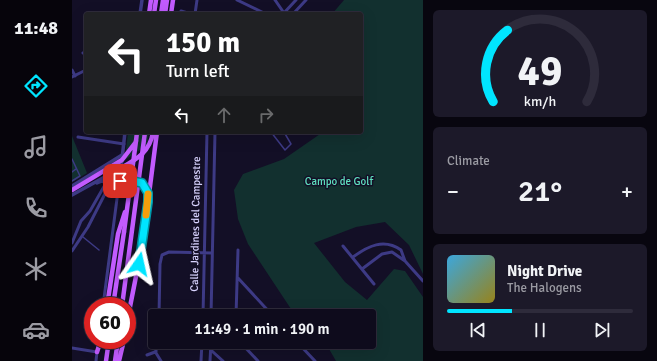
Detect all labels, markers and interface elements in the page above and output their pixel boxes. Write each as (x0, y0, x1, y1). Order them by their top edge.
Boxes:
text: 11:48 (14, 17, 58, 39)
text: 150 m (166, 26, 240, 60)
icon: left (100, 28, 152, 80)
text: 49 (518, 45, 562, 96)
text: Turn left (166, 60, 229, 82)
icon: directions (22, 72, 50, 100)
text: km/h (524, 92, 556, 109)
icon: left (171, 104, 193, 126)
icon: ahead (213, 104, 235, 126)
icon: right (255, 104, 277, 126)
icon: music (22, 133, 50, 161)
text: Climate (447, 153, 490, 169)
street label: Calle Jardines del Campestre (188, 156, 203, 292)
pin (103, 164, 137, 198)
icon: arrive (109, 170, 131, 192)
text: 21° (518, 173, 562, 210)
park label: Campo de Golf (305, 175, 374, 188)
text: − (447, 178, 459, 205)
text: + (621, 178, 633, 205)
icon: phone (22, 194, 50, 222)
position arrow (118, 243, 160, 285)
icon: climate (22, 255, 50, 283)
text: Night Drive (507, 262, 582, 280)
text: The Halogens (507, 280, 582, 296)
speed limit sign: 60 (84, 297, 136, 349)
icon: car (22, 316, 50, 344)
icon: previous (467, 319, 489, 341)
icon: pause (529, 319, 551, 341)
icon: next (591, 319, 613, 341)
text: 11:49 · 1 min · 190 m (195, 320, 329, 338)

